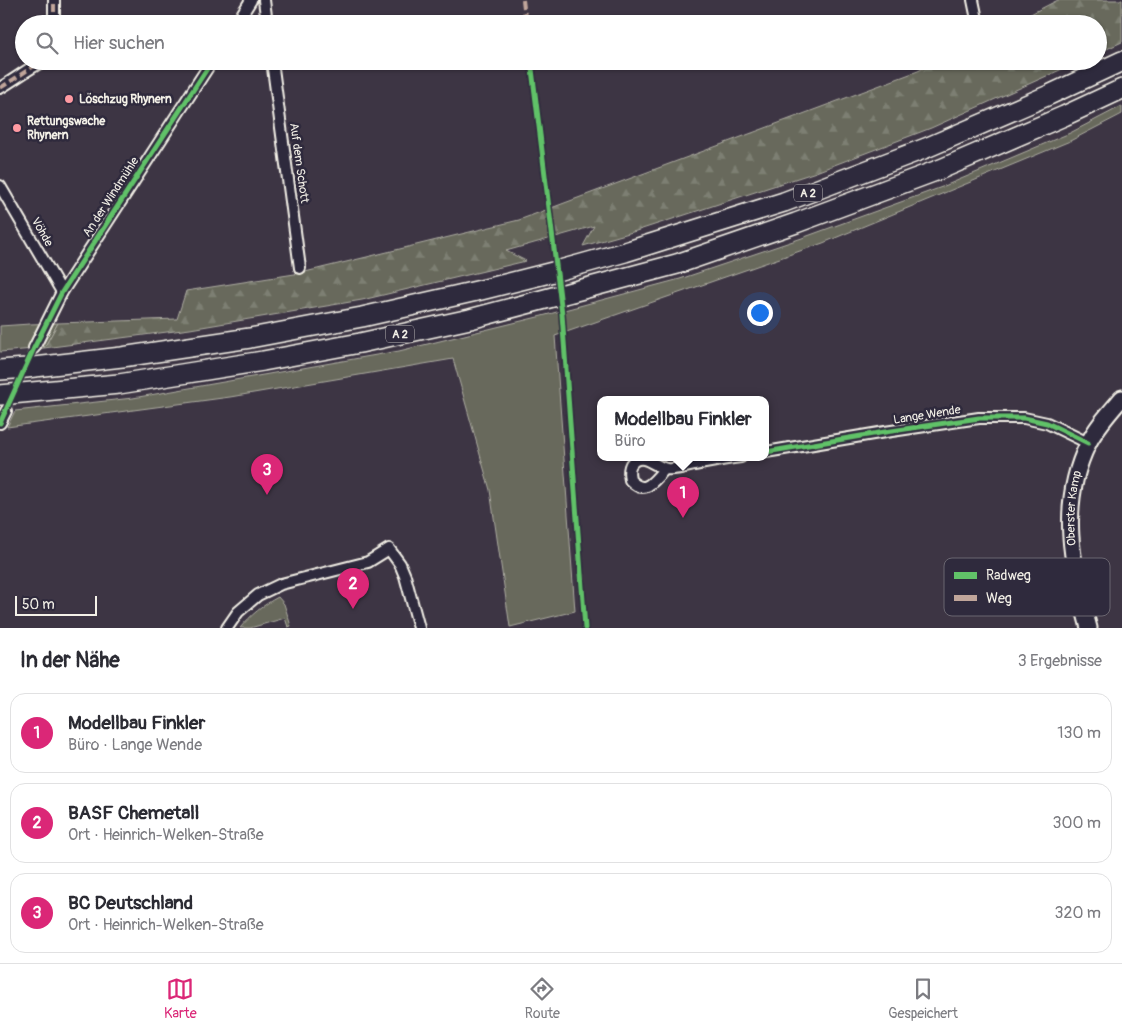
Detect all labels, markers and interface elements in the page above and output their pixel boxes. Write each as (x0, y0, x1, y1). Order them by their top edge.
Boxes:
search box (15, 15, 1107, 70)
icon: search (33, 29, 61, 57)
text: Hier suchen (73, 31, 165, 55)
place label: Löschzug Rhynern (79, 92, 172, 107)
marker: Löschzug Rhynern (63, 93, 75, 105)
place label: Rettungswache Rhynern (27, 114, 106, 143)
marker: Rettungswache Rhynern (11, 122, 23, 134)
street label: Auf dem Schott (286, 122, 312, 204)
street label: An der Windmühle (80, 154, 142, 240)
road number: A 2 (794, 184, 822, 202)
street label: Vöhde (28, 215, 56, 249)
your location (747, 300, 773, 326)
road number: A 2 (386, 326, 414, 342)
popup (597, 396, 769, 461)
street label: Lange Wende (892, 402, 962, 428)
text: Modellbau Finkler (614, 407, 752, 431)
text: Büro (614, 431, 646, 451)
pin: 3 (251, 454, 283, 495)
street label: Oberster Kamp (1063, 468, 1085, 547)
pin: 1 (667, 477, 699, 518)
legend (944, 558, 1110, 616)
text: Radweg (986, 567, 1031, 584)
pin: 2 (337, 568, 369, 609)
text: Weg (986, 590, 1012, 607)
scale bar (15, 593, 98, 616)
text: 50 m (22, 596, 55, 613)
text: In der Nähe (20, 647, 120, 674)
text: 3 Ergebnisse (1018, 651, 1102, 671)
text: Modellbau Finkler (68, 711, 205, 735)
text: 1 (34, 723, 40, 743)
text: 130 m (1057, 723, 1101, 743)
text: Büro · Lange Wende (68, 735, 202, 755)
text: BASF Chemetall (68, 801, 199, 825)
text: 2 (33, 813, 41, 833)
text: 300 m (1053, 813, 1101, 833)
text: Ort · Heinrich-Welken-Straße (68, 825, 264, 845)
text: BC Deutschland (68, 891, 193, 915)
text: 3 (33, 903, 41, 923)
text: 320 m (1055, 903, 1101, 923)
text: Ort · Heinrich-Welken-Straße (68, 915, 264, 935)
tab: Karte (164, 975, 197, 1022)
tab: Route (525, 975, 560, 1022)
tab: Gespeichert (888, 975, 958, 1022)

